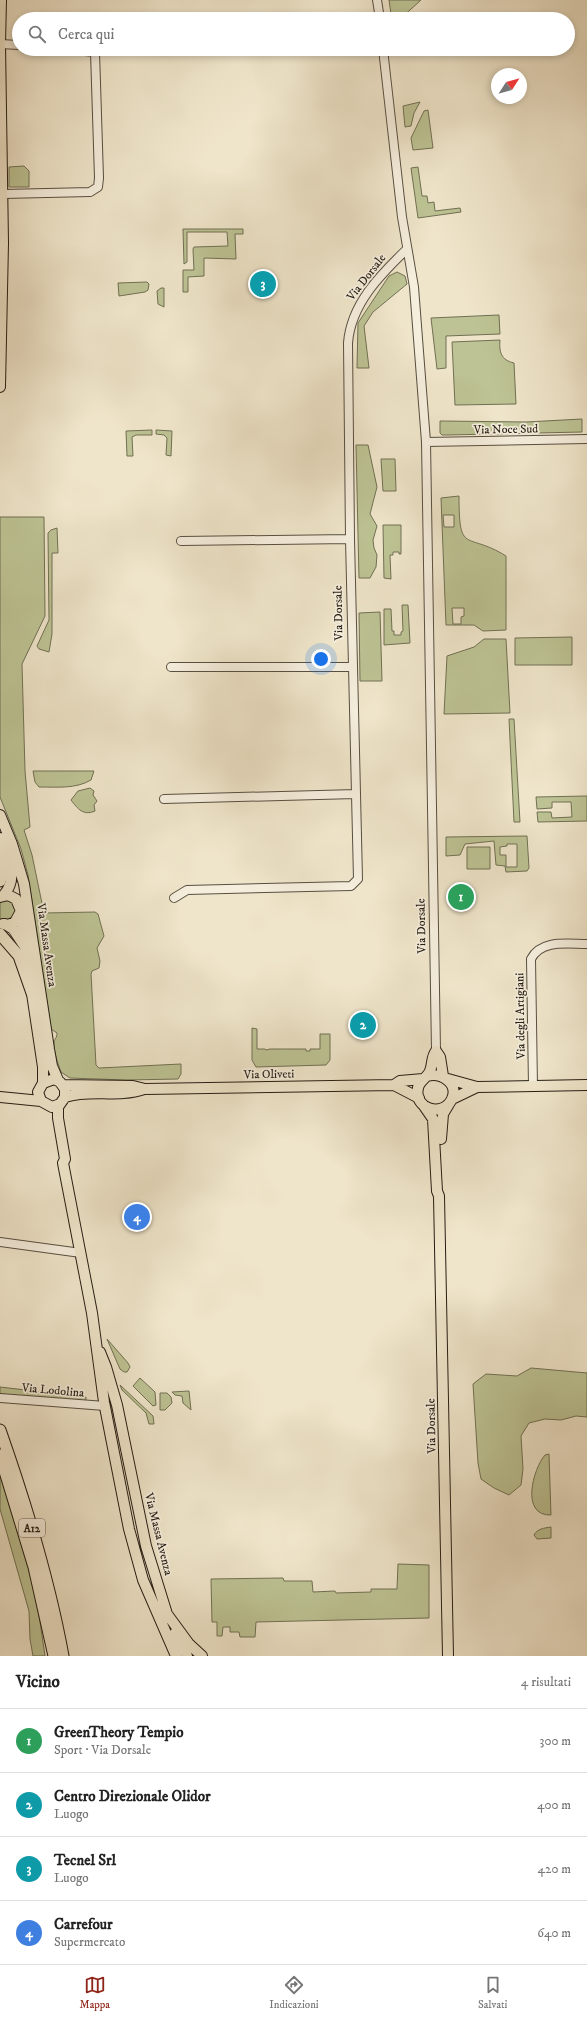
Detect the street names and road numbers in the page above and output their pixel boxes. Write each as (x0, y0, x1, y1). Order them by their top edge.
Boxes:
street label: Via Dorsale (343, 251, 389, 304)
street label: Via Noce Sud (473, 421, 538, 438)
street label: Via Dorsale (331, 585, 346, 642)
street label: Via Dorsale (414, 898, 429, 955)
street label: Via Massa Avenza (33, 901, 60, 989)
street label: Via degli Artigiani (512, 972, 529, 1061)
street label: Via Oliveti (243, 1067, 294, 1082)
street label: Via Lodolina (20, 1380, 86, 1401)
street label: Via Dorsale (424, 1398, 439, 1455)
street label: Via Massa Avenza (141, 1490, 176, 1578)
road number: A12 (19, 1519, 45, 1537)

